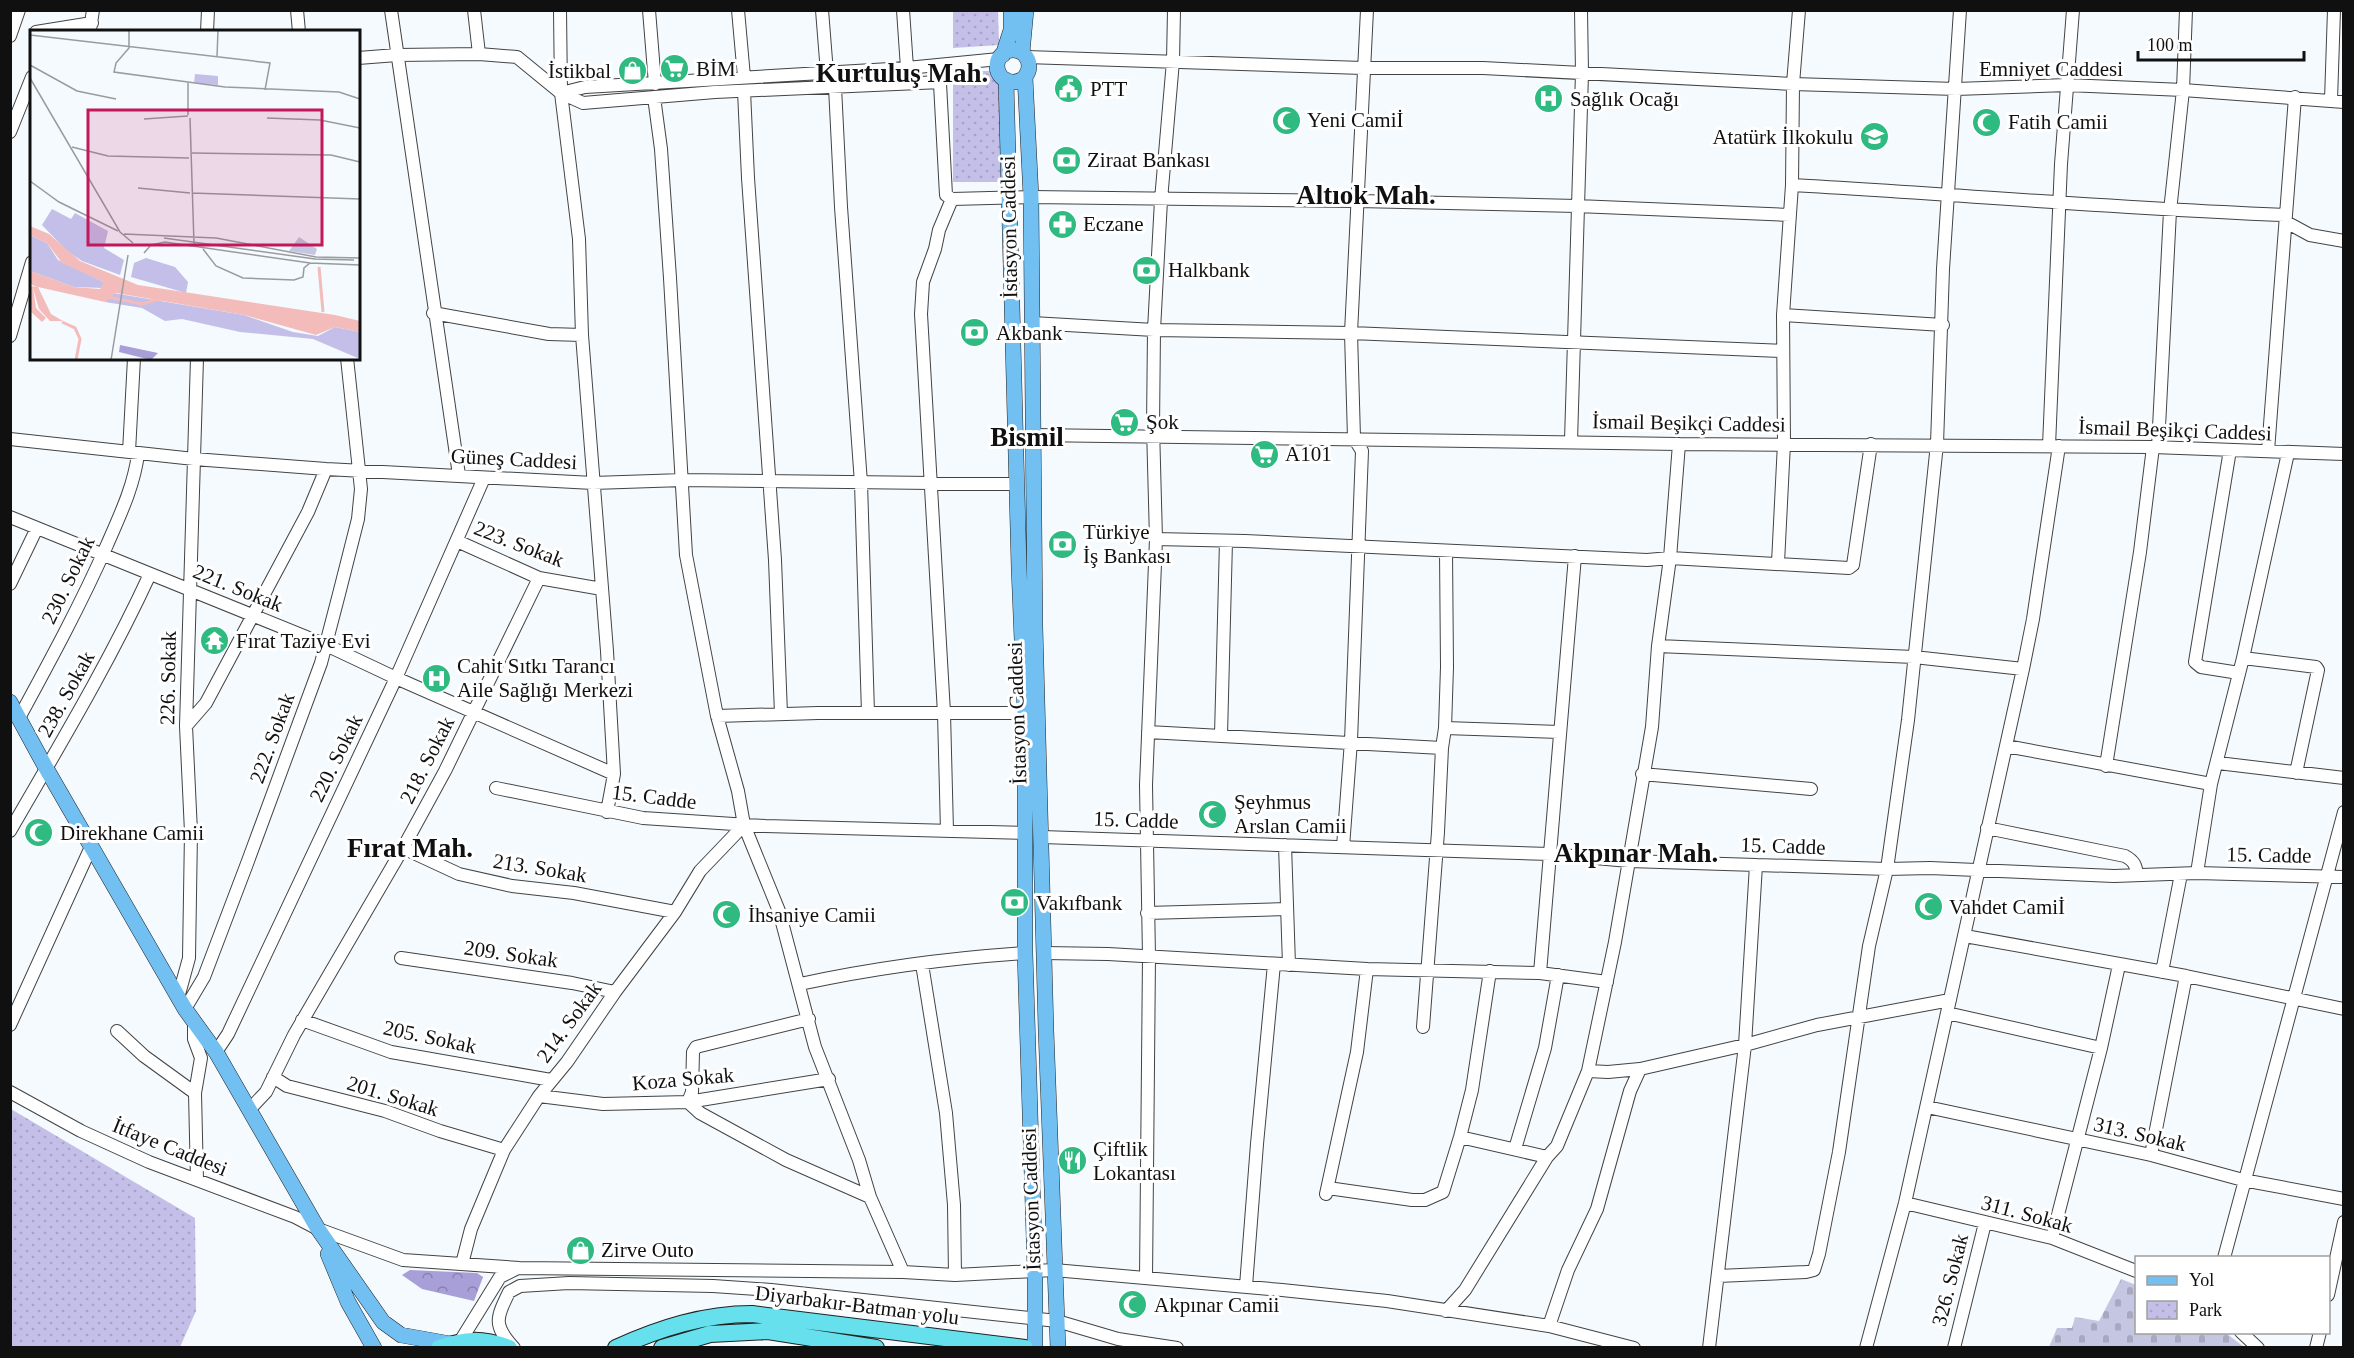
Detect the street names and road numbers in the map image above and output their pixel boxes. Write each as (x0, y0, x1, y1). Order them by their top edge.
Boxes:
street label: Emniyet Caddesi (1979, 57, 2123, 81)
street label: İstasyon Caddesi (996, 155, 1022, 299)
street label: İsmail Beşikçi Caddesi (1592, 409, 1786, 437)
street label: İsmail Beşikçi Caddesi (2078, 415, 2272, 445)
street label: Güneş Caddesi (450, 444, 578, 474)
street label: 223. Sokak (471, 516, 568, 572)
street label: 230. Sokak (37, 532, 100, 628)
street label: 221. Sokak (190, 559, 287, 617)
street label: 226. Sokak (155, 630, 181, 725)
street label: İstasyon Caddesi (1003, 641, 1031, 785)
street label: 238. Sokak (33, 646, 100, 741)
street label: 222. Sokak (245, 689, 300, 787)
street label: 220. Sokak (305, 710, 368, 806)
street label: 218. Sokak (395, 712, 459, 808)
street label: 15. Cadde (610, 780, 698, 814)
street label: 15. Cadde (1093, 807, 1179, 833)
street label: 15. Cadde (1740, 833, 1826, 859)
street label: 15. Cadde (2226, 842, 2312, 868)
street label: 213. Sokak (491, 849, 589, 887)
street label: 209. Sokak (463, 936, 560, 973)
street label: 214. Sokak (532, 976, 607, 1067)
street label: 205. Sokak (381, 1015, 479, 1059)
street label: Koza Sokak (631, 1063, 735, 1095)
street label: 201. Sokak (344, 1071, 442, 1121)
street label: 313. Sokak (2091, 1112, 2189, 1156)
street label: İtfaye Caddesi (109, 1113, 231, 1181)
street label: İstasyon Caddesi (1017, 1127, 1045, 1271)
street label: 311. Sokak (1979, 1190, 2076, 1238)
street label: 326. Sokak (1927, 1231, 1973, 1329)
street label: Diyarbakır-Batman yolu (754, 1281, 961, 1329)

